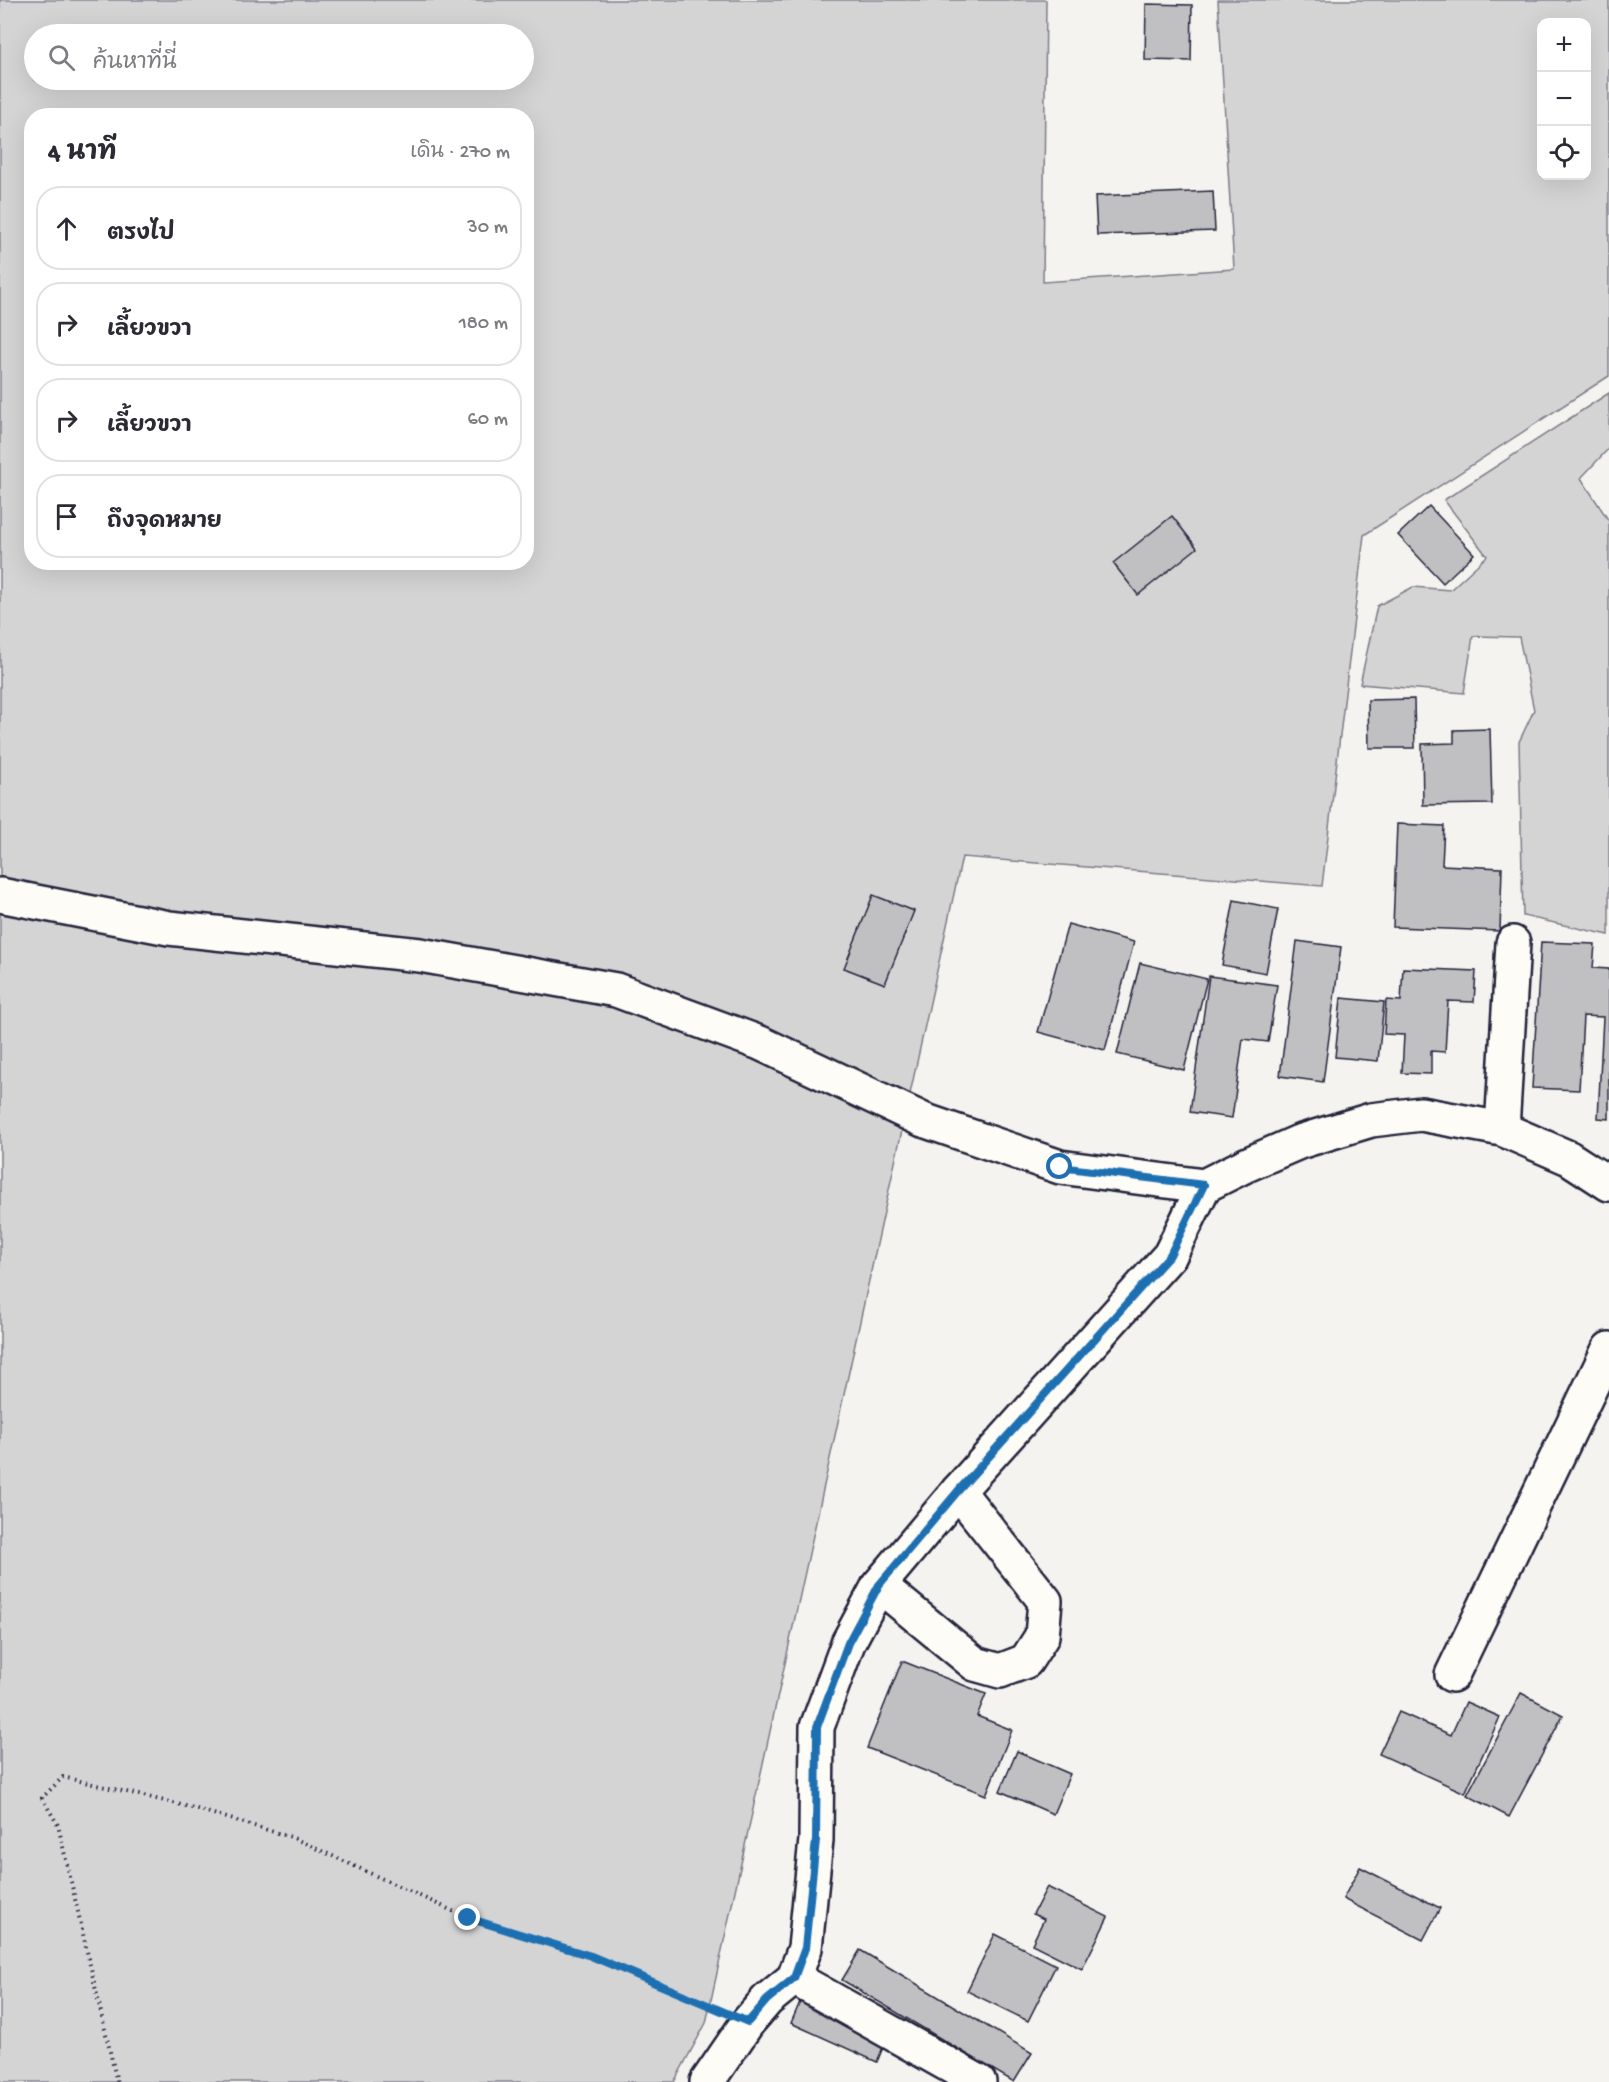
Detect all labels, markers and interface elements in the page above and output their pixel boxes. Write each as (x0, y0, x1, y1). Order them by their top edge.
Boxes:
map controls (1537, 18, 1591, 180)
button: + (1537, 18, 1591, 72)
search box (24, 24, 534, 90)
icon: search (45, 41, 78, 74)
text: ค้นหาที่นี่ (93, 51, 177, 77)
button: − (1537, 72, 1591, 126)
button: locate (1537, 126, 1591, 180)
text: 4 นาที (48, 139, 117, 170)
text: เดิน · 270 m (410, 142, 510, 165)
icon: ahead (50, 212, 83, 245)
text: 30 m (467, 217, 508, 240)
text: ตรงไป (107, 222, 175, 248)
icon: right (50, 308, 83, 341)
text: 180 m (459, 313, 508, 336)
text: เลี้ยวขวา (107, 318, 191, 344)
icon: right (50, 404, 83, 437)
text: 60 m (468, 409, 508, 432)
text: เลี้ยวขวา (107, 414, 191, 440)
icon: arrive (50, 500, 83, 533)
text: ถึงจุดหมาย (107, 510, 222, 536)
route start (1046, 1153, 1072, 1179)
route end (454, 1904, 480, 1930)

